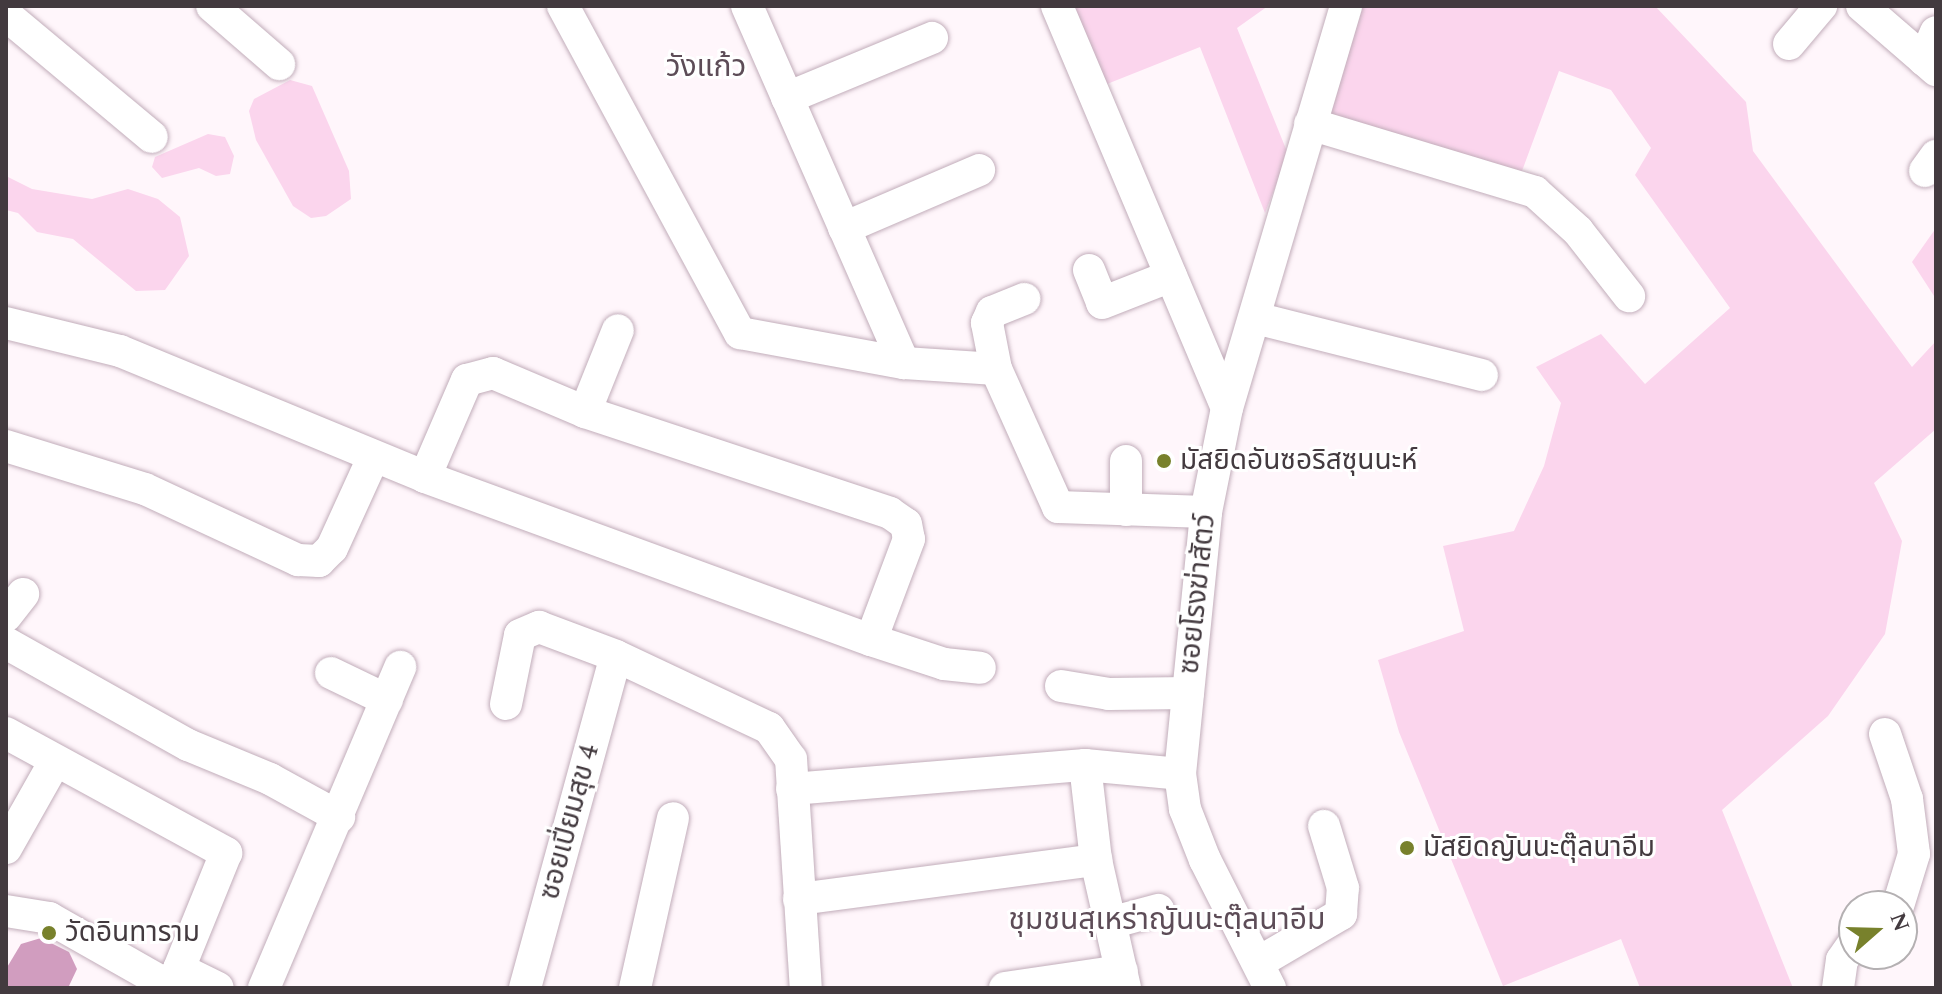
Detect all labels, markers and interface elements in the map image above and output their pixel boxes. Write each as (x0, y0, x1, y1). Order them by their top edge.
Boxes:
district label: วังแก้ว (666, 49, 746, 85)
place label: มัสยิดอันซอริสซุนนะห์ (1180, 444, 1417, 478)
marker: มัสยิดอันซอริสซุนนะห์ (1155, 452, 1173, 470)
street label: ซอยโรงฆ่าสัตว์ (1173, 512, 1223, 676)
street label: ซอยเปี่ยมสุข 4 (533, 741, 607, 903)
place label: มัสยิดญันนะตุ๊ลนาอีม (1423, 831, 1655, 865)
marker: มัสยิดญันนะตุ๊ลนาอีม (1398, 839, 1416, 857)
north arrow (1838, 890, 1918, 970)
district label: ชุมชนสุเหร่าญันนะตุ๊ลนาอีม (1009, 902, 1325, 938)
text: N (1881, 908, 1918, 936)
place label: วัดอินทาราม (65, 916, 200, 950)
marker: วัดอินทาราม (40, 924, 58, 942)

